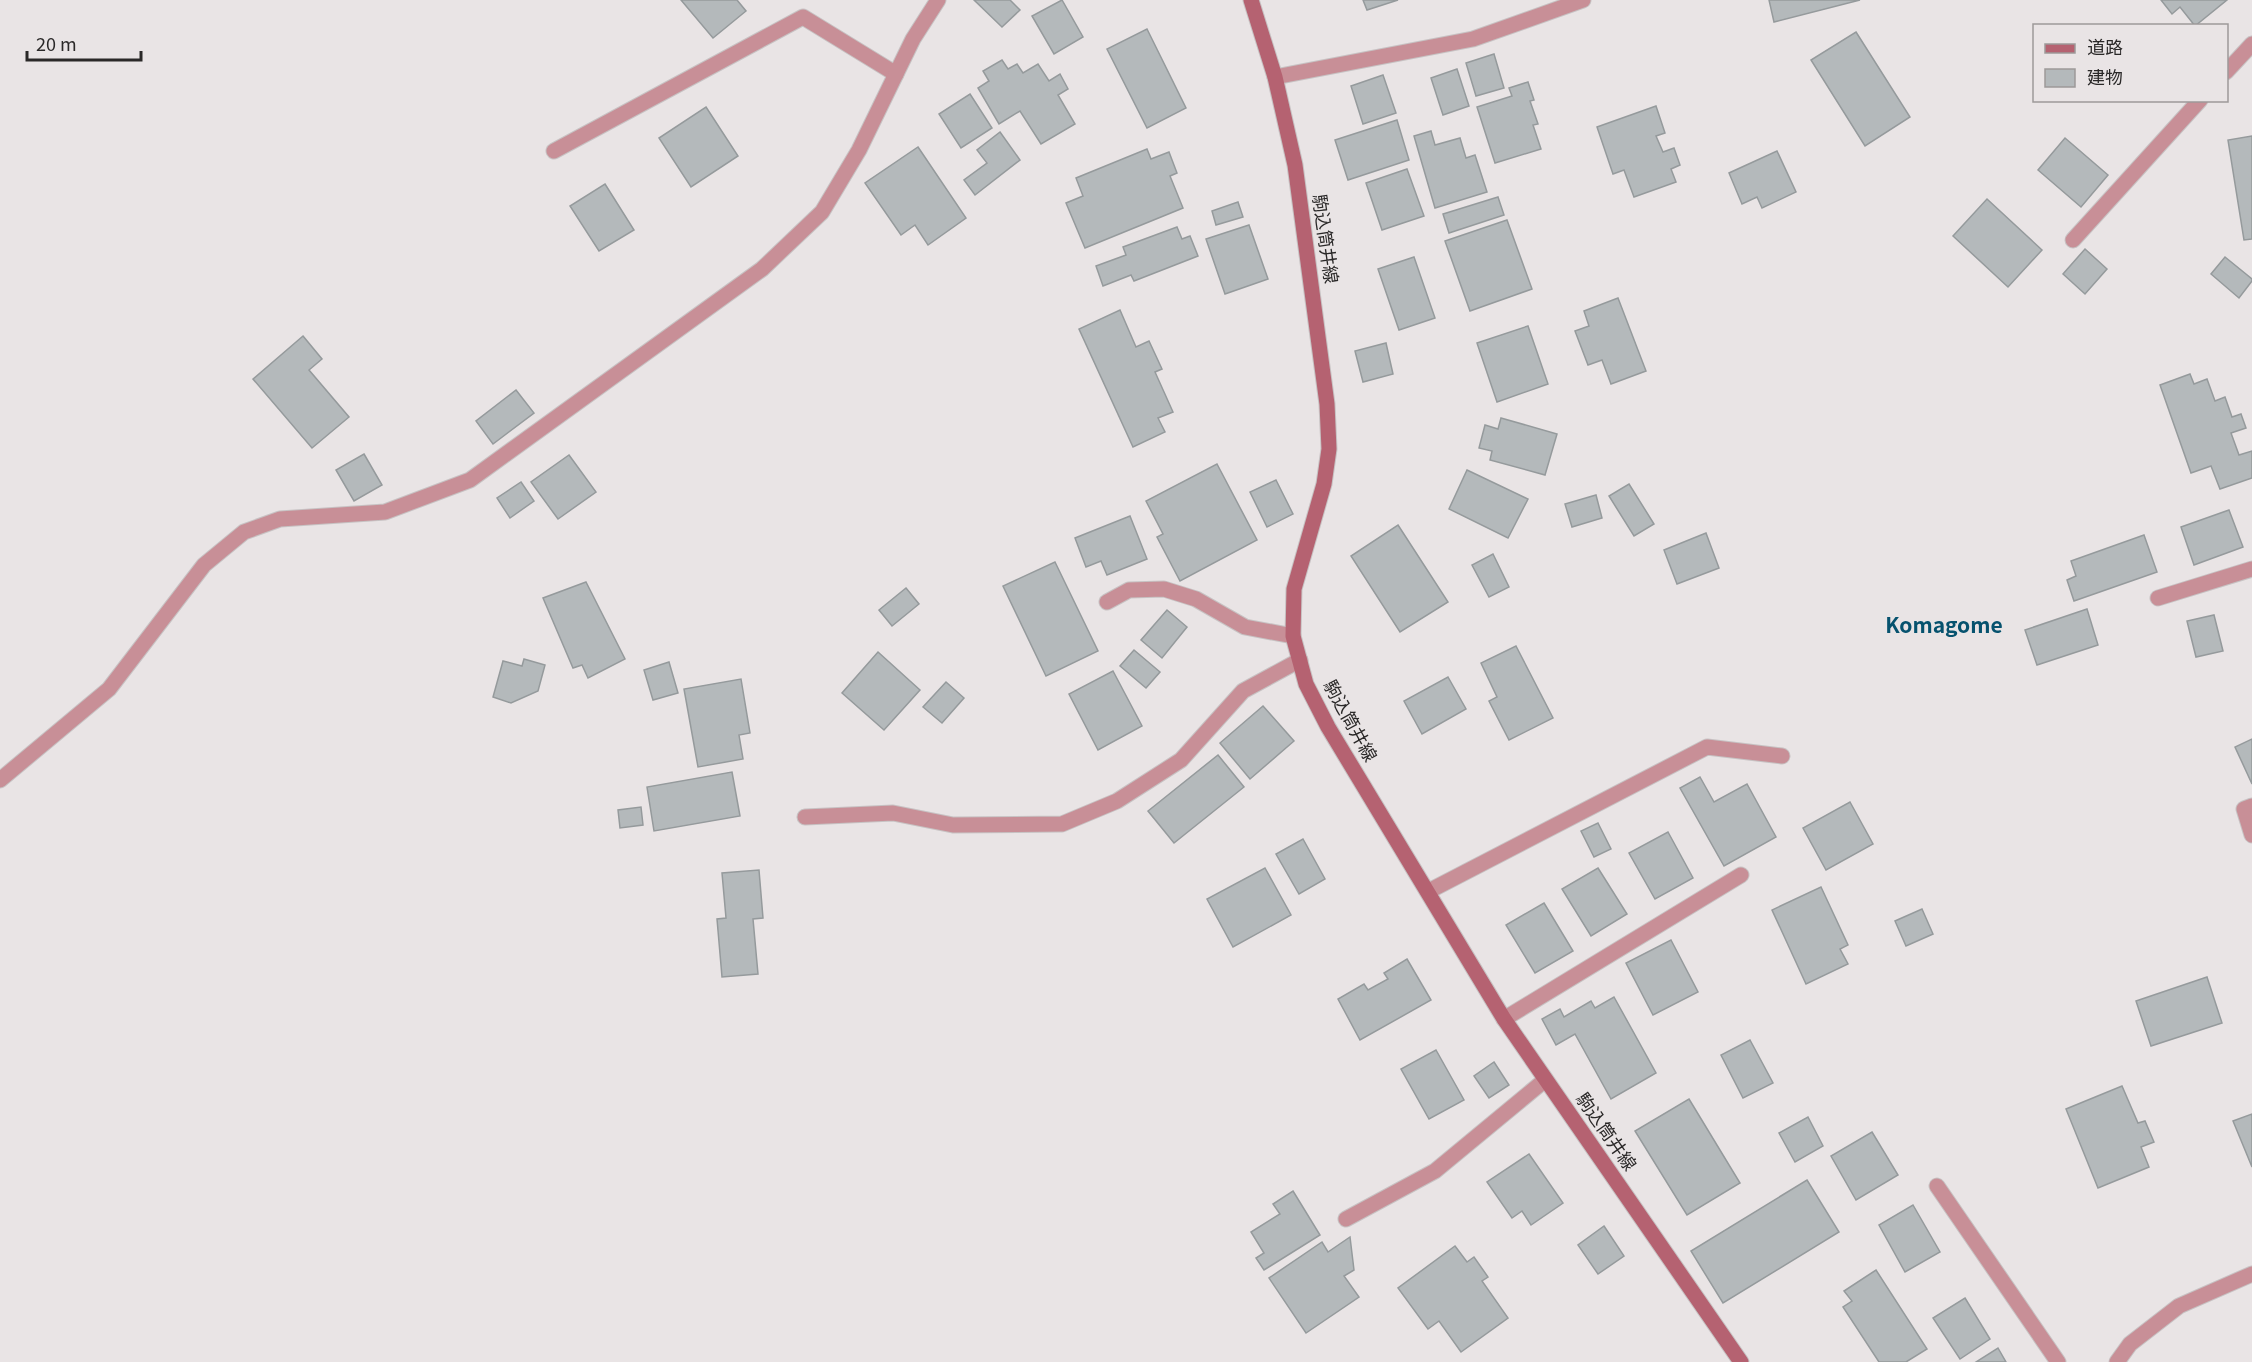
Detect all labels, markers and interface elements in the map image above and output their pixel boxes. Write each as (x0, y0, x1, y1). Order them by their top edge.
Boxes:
scale bar (27, 24, 141, 62)
legend (2033, 24, 2228, 102)
text: 20 m (36, 30, 77, 56)
text: 道路 (2087, 33, 2123, 59)
text: 建物 (2087, 63, 2123, 89)
street label: 駒込筒井線 (1308, 192, 1346, 285)
district label: Komagome (1885, 609, 2003, 639)
street label: 駒込筒井線 (1319, 674, 1385, 766)
street label: 駒込筒井線 (1571, 1087, 1644, 1175)

